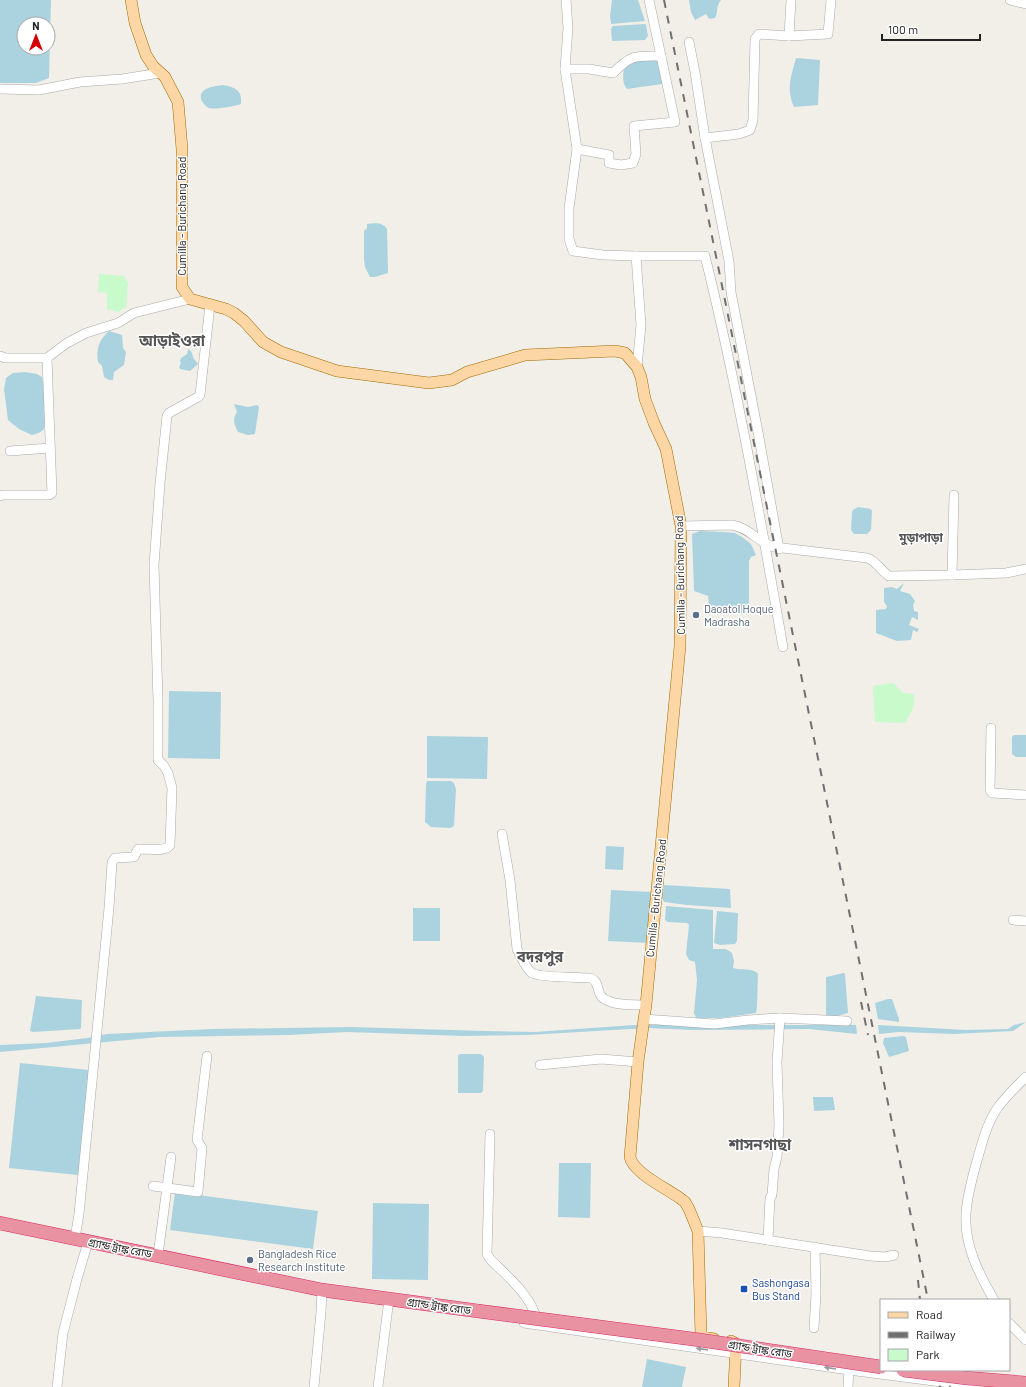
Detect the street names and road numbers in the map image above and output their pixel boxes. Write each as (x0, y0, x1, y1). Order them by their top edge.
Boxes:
street label: Cumilla - Burichang Road (175, 157, 188, 275)
street label: Cumilla - Burichang Road (672, 515, 687, 635)
street label: Cumilla - Burichang Road (643, 838, 668, 958)
street label: গ্র্যান্ড ট্রাঙ্ক রোড (87, 1235, 153, 1261)
street label: গ্র্যান্ড ট্রাঙ্ক রোড (406, 1295, 472, 1317)
street label: গ্র্যান্ড ট্রাঙ্ক রোড (727, 1337, 793, 1360)

